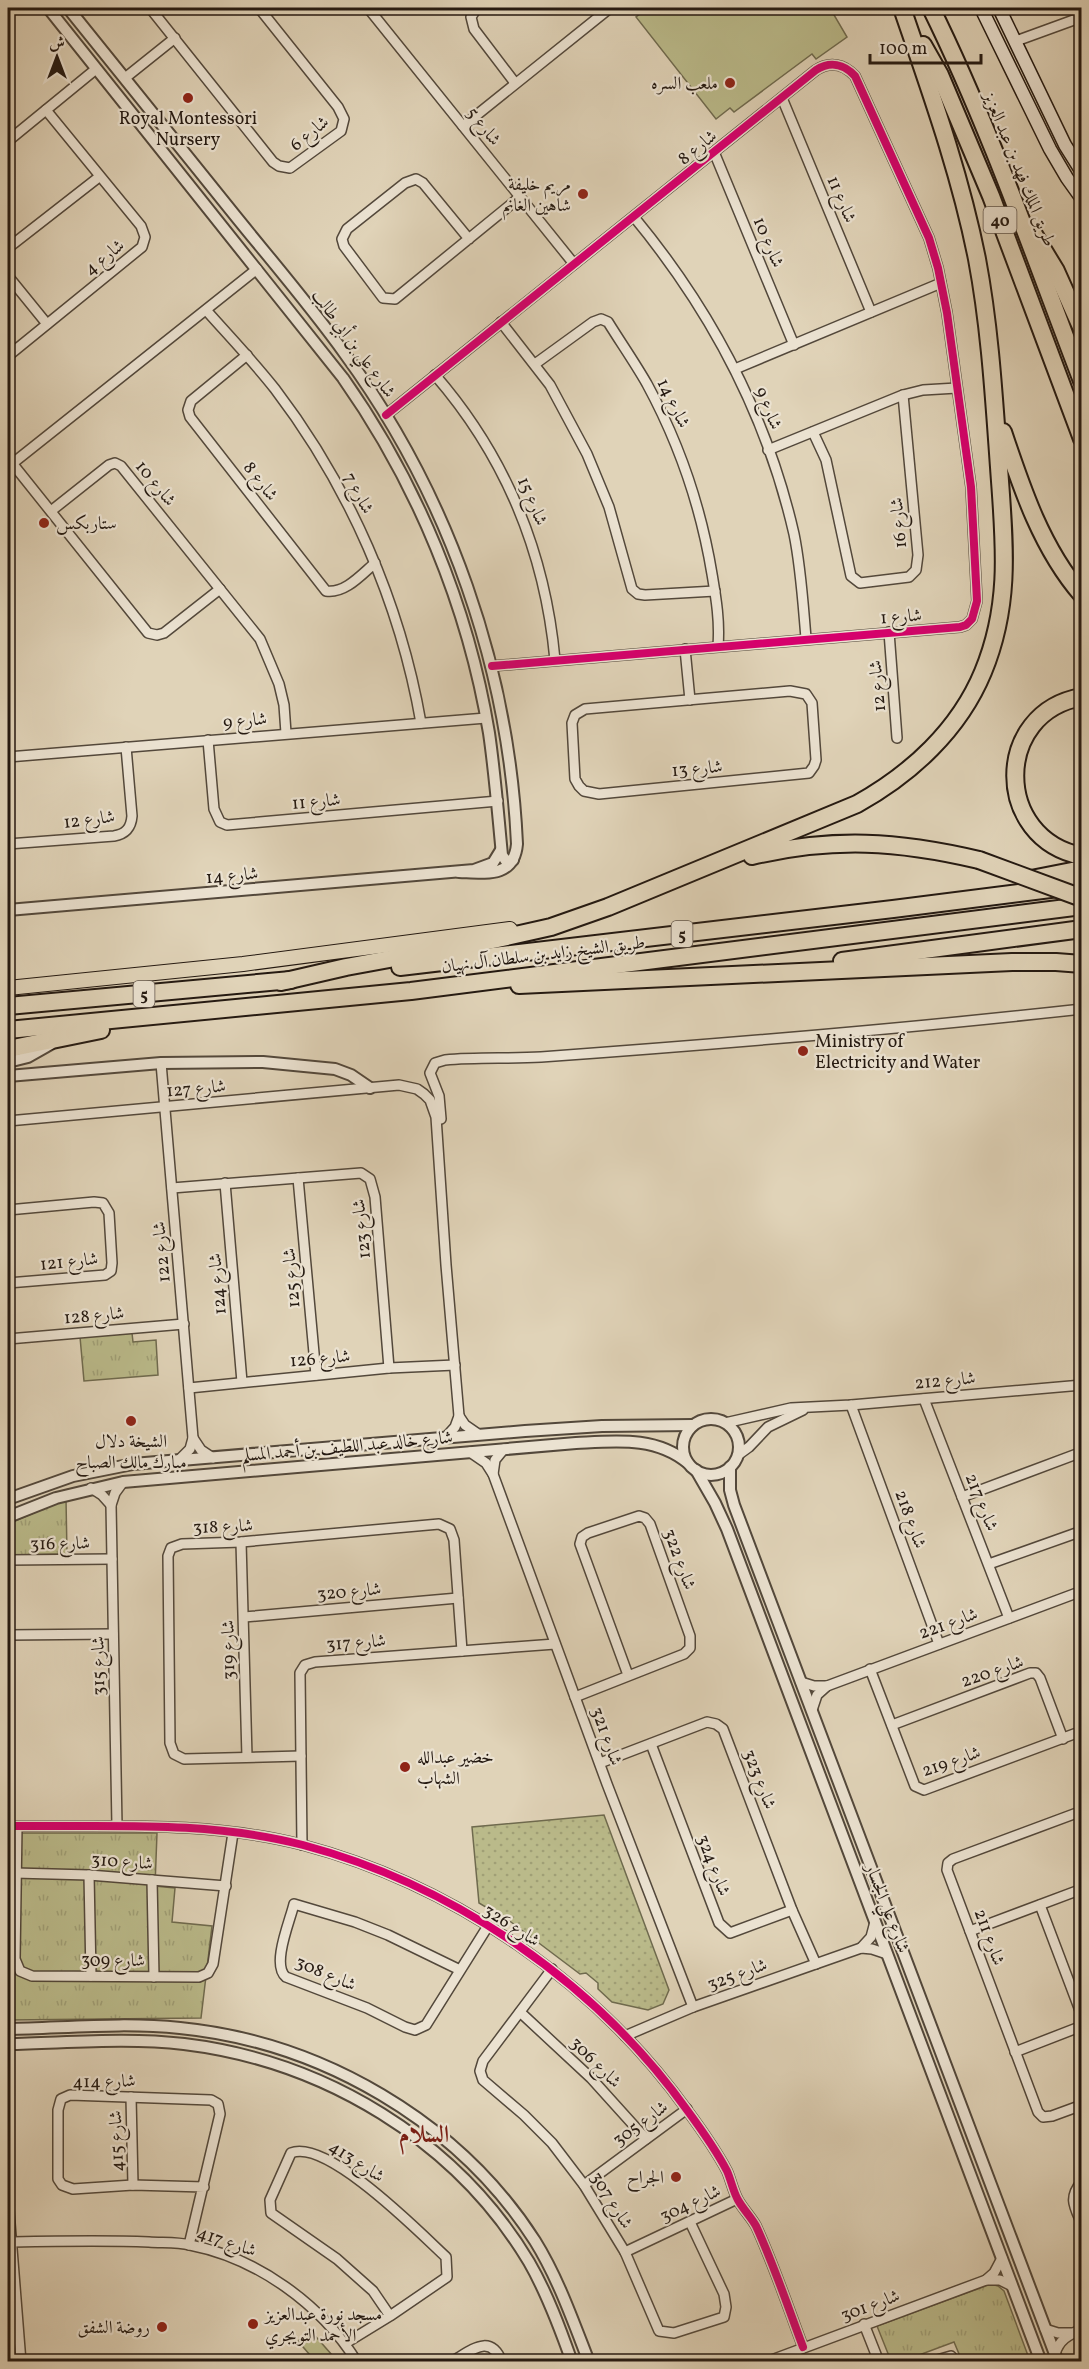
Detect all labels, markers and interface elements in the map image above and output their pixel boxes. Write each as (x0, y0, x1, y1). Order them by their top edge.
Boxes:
north arrow (27, 27, 87, 87)
scale bar (870, 27, 981, 65)
text: ش (49, 33, 65, 55)
text: 100 m (879, 37, 928, 62)
place label: ملعب السره (651, 72, 718, 97)
marker: ملعب السره (723, 76, 737, 90)
street label: طريق الملك فهد بن عبد العزيز (975, 87, 1061, 251)
marker: Royal Montessori Nursery (181, 91, 195, 105)
street label: شارع 5 (459, 102, 506, 152)
place label: Royal Montessori Nursery (119, 107, 257, 153)
street label: شارع 6 (285, 111, 336, 158)
street label: شارع 8 (673, 125, 724, 173)
street label: شارع 11 (819, 172, 862, 227)
place label: مريم خليفة شاهين الغانم (503, 173, 571, 221)
marker: مريم خليفة شاهين الغانم (576, 187, 590, 201)
road number: 40 (984, 207, 1016, 233)
street label: شارع 10 (745, 213, 789, 272)
street label: شارع 4 (79, 234, 131, 283)
street label: شارع علي بن أبي طالب (302, 283, 402, 405)
street label: شارع 14 (649, 375, 695, 433)
street label: شارع 9 (747, 383, 787, 434)
street label: شارع 10 (128, 456, 181, 513)
street label: شارع 8 (236, 457, 283, 508)
street label: شارع 7 (336, 469, 379, 519)
street label: شارع 15 (509, 473, 553, 530)
street label: شارع 16 (885, 496, 915, 549)
place label: ستاربكس (56, 512, 117, 537)
marker: ستاربكس (37, 516, 51, 530)
street label: شارع 1 (879, 604, 923, 632)
street label: شارع 12 (864, 659, 894, 713)
street label: شارع 9 (222, 707, 268, 737)
street label: شارع 13 (671, 755, 724, 785)
street label: شارع 11 (291, 788, 342, 818)
street label: شارع 12 (62, 805, 116, 837)
street label: شارع 14 (205, 862, 260, 892)
road number: 5 (672, 921, 692, 947)
street label: طريق الشيخ زايد بن سلطان آل نهيان (440, 931, 647, 982)
road number: 5 (134, 981, 154, 1007)
place label: Ministry of Electricity and Water (815, 1030, 981, 1076)
marker: Ministry of Electricity and Water (796, 1044, 810, 1058)
street label: شارع 127 (165, 1074, 227, 1106)
street label: شارع 123 (347, 1197, 379, 1260)
street label: شارع 122 (147, 1220, 179, 1283)
street label: شارع 121 (39, 1247, 100, 1279)
street label: شارع 125 (277, 1247, 309, 1309)
street label: شارع 124 (203, 1252, 235, 1316)
street label: شارع 128 (63, 1301, 126, 1333)
street label: شارع 126 (289, 1344, 352, 1376)
street label: شارع 212 (914, 1366, 977, 1398)
marker: الشيخة دلال مبارك مالك الصباح (124, 1414, 138, 1428)
street label: شارع خالد عبد اللطيف بن أحمد المسلم (240, 1424, 454, 1473)
place label: الشيخة دلال مبارك مالك الصباح (75, 1430, 187, 1478)
street label: شارع 217 (957, 1470, 1003, 1536)
street label: شارع 218 (887, 1487, 932, 1553)
street label: شارع 318 (193, 1514, 254, 1542)
street label: شارع 322 (655, 1525, 701, 1594)
street label: شارع 316 (30, 1531, 90, 1559)
street label: شارع 320 (316, 1577, 382, 1609)
street label: شارع 221 (915, 1602, 982, 1648)
street label: شارع 319 (216, 1620, 244, 1680)
street label: شارع 317 (325, 1629, 387, 1659)
street label: شارع 315 (86, 1636, 114, 1696)
street label: شارع 220 (958, 1650, 1028, 1696)
street label: شارع 321 (583, 1704, 628, 1770)
street label: شارع 219 (919, 1741, 985, 1785)
place label: خضير عبدالله الشهاب (417, 1746, 494, 1792)
street label: شارع 323 (735, 1746, 781, 1814)
marker: خضير عبدالله الشهاب (398, 1760, 412, 1774)
street label: شارع 324 (689, 1831, 736, 1900)
street label: شارع 310 (90, 1848, 154, 1878)
street label: شارع علي الجسار (855, 1858, 915, 1958)
street label: شارع 326 (477, 1899, 544, 1955)
street label: شارع 211 (966, 1906, 1010, 1970)
street label: شارع 309 (81, 1949, 145, 1975)
street label: شارع 308 (291, 1950, 360, 1999)
street label: شارع 325 (704, 1953, 771, 1999)
street label: شارع 306 (563, 2032, 626, 2095)
street label: شارع 414 (72, 2069, 136, 2097)
street label: شارع 305 (608, 2096, 674, 2154)
street label: شارع 415 (104, 2110, 132, 2172)
district label: السلام (399, 2119, 449, 2155)
street label: شارع 413 (323, 2135, 389, 2190)
place label: الجراح (627, 2166, 664, 2193)
street label: شارع 307 (583, 2167, 638, 2235)
marker: الجراح (669, 2170, 683, 2184)
street label: شارع 304 (656, 2179, 726, 2230)
street label: شارع 417 (193, 2221, 260, 2265)
street label: شارع 301 (837, 2284, 904, 2330)
place label: مسجد نورة عبدالعزيز الأحمد التويجري (263, 2303, 382, 2350)
place label: روضة الشفق (78, 2316, 150, 2341)
marker: مسجد نورة عبدالعزيز الأحمد التويجري (246, 2317, 260, 2331)
marker: روضة الشفق (155, 2320, 169, 2334)

